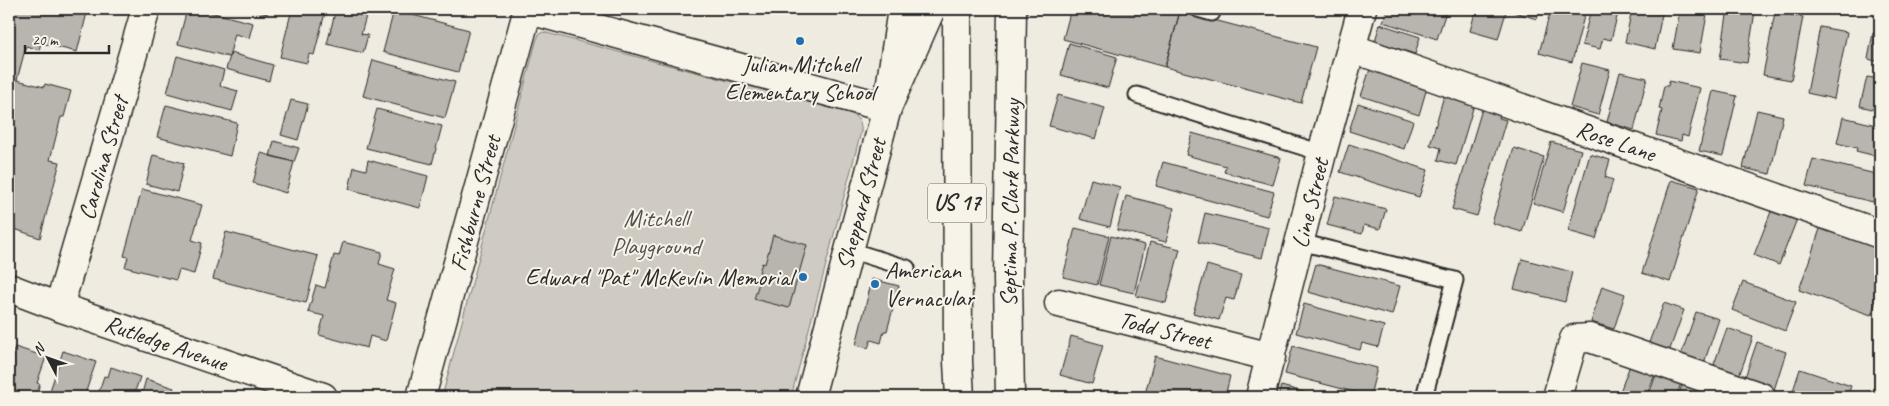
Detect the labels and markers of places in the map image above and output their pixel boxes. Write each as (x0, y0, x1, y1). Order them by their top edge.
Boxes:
marker: Julian Mitchell Elementary School (794, 35, 806, 47)
place label: Julian Mitchell Elementary School (725, 49, 879, 107)
place label: American Vernacular (885, 255, 976, 313)
place label: Edward "Pat" McKevlin Memorial (525, 262, 797, 292)
marker: Edward "Pat" McKevlin Memorial (797, 271, 809, 283)
marker: American Vernacular (869, 278, 881, 290)

